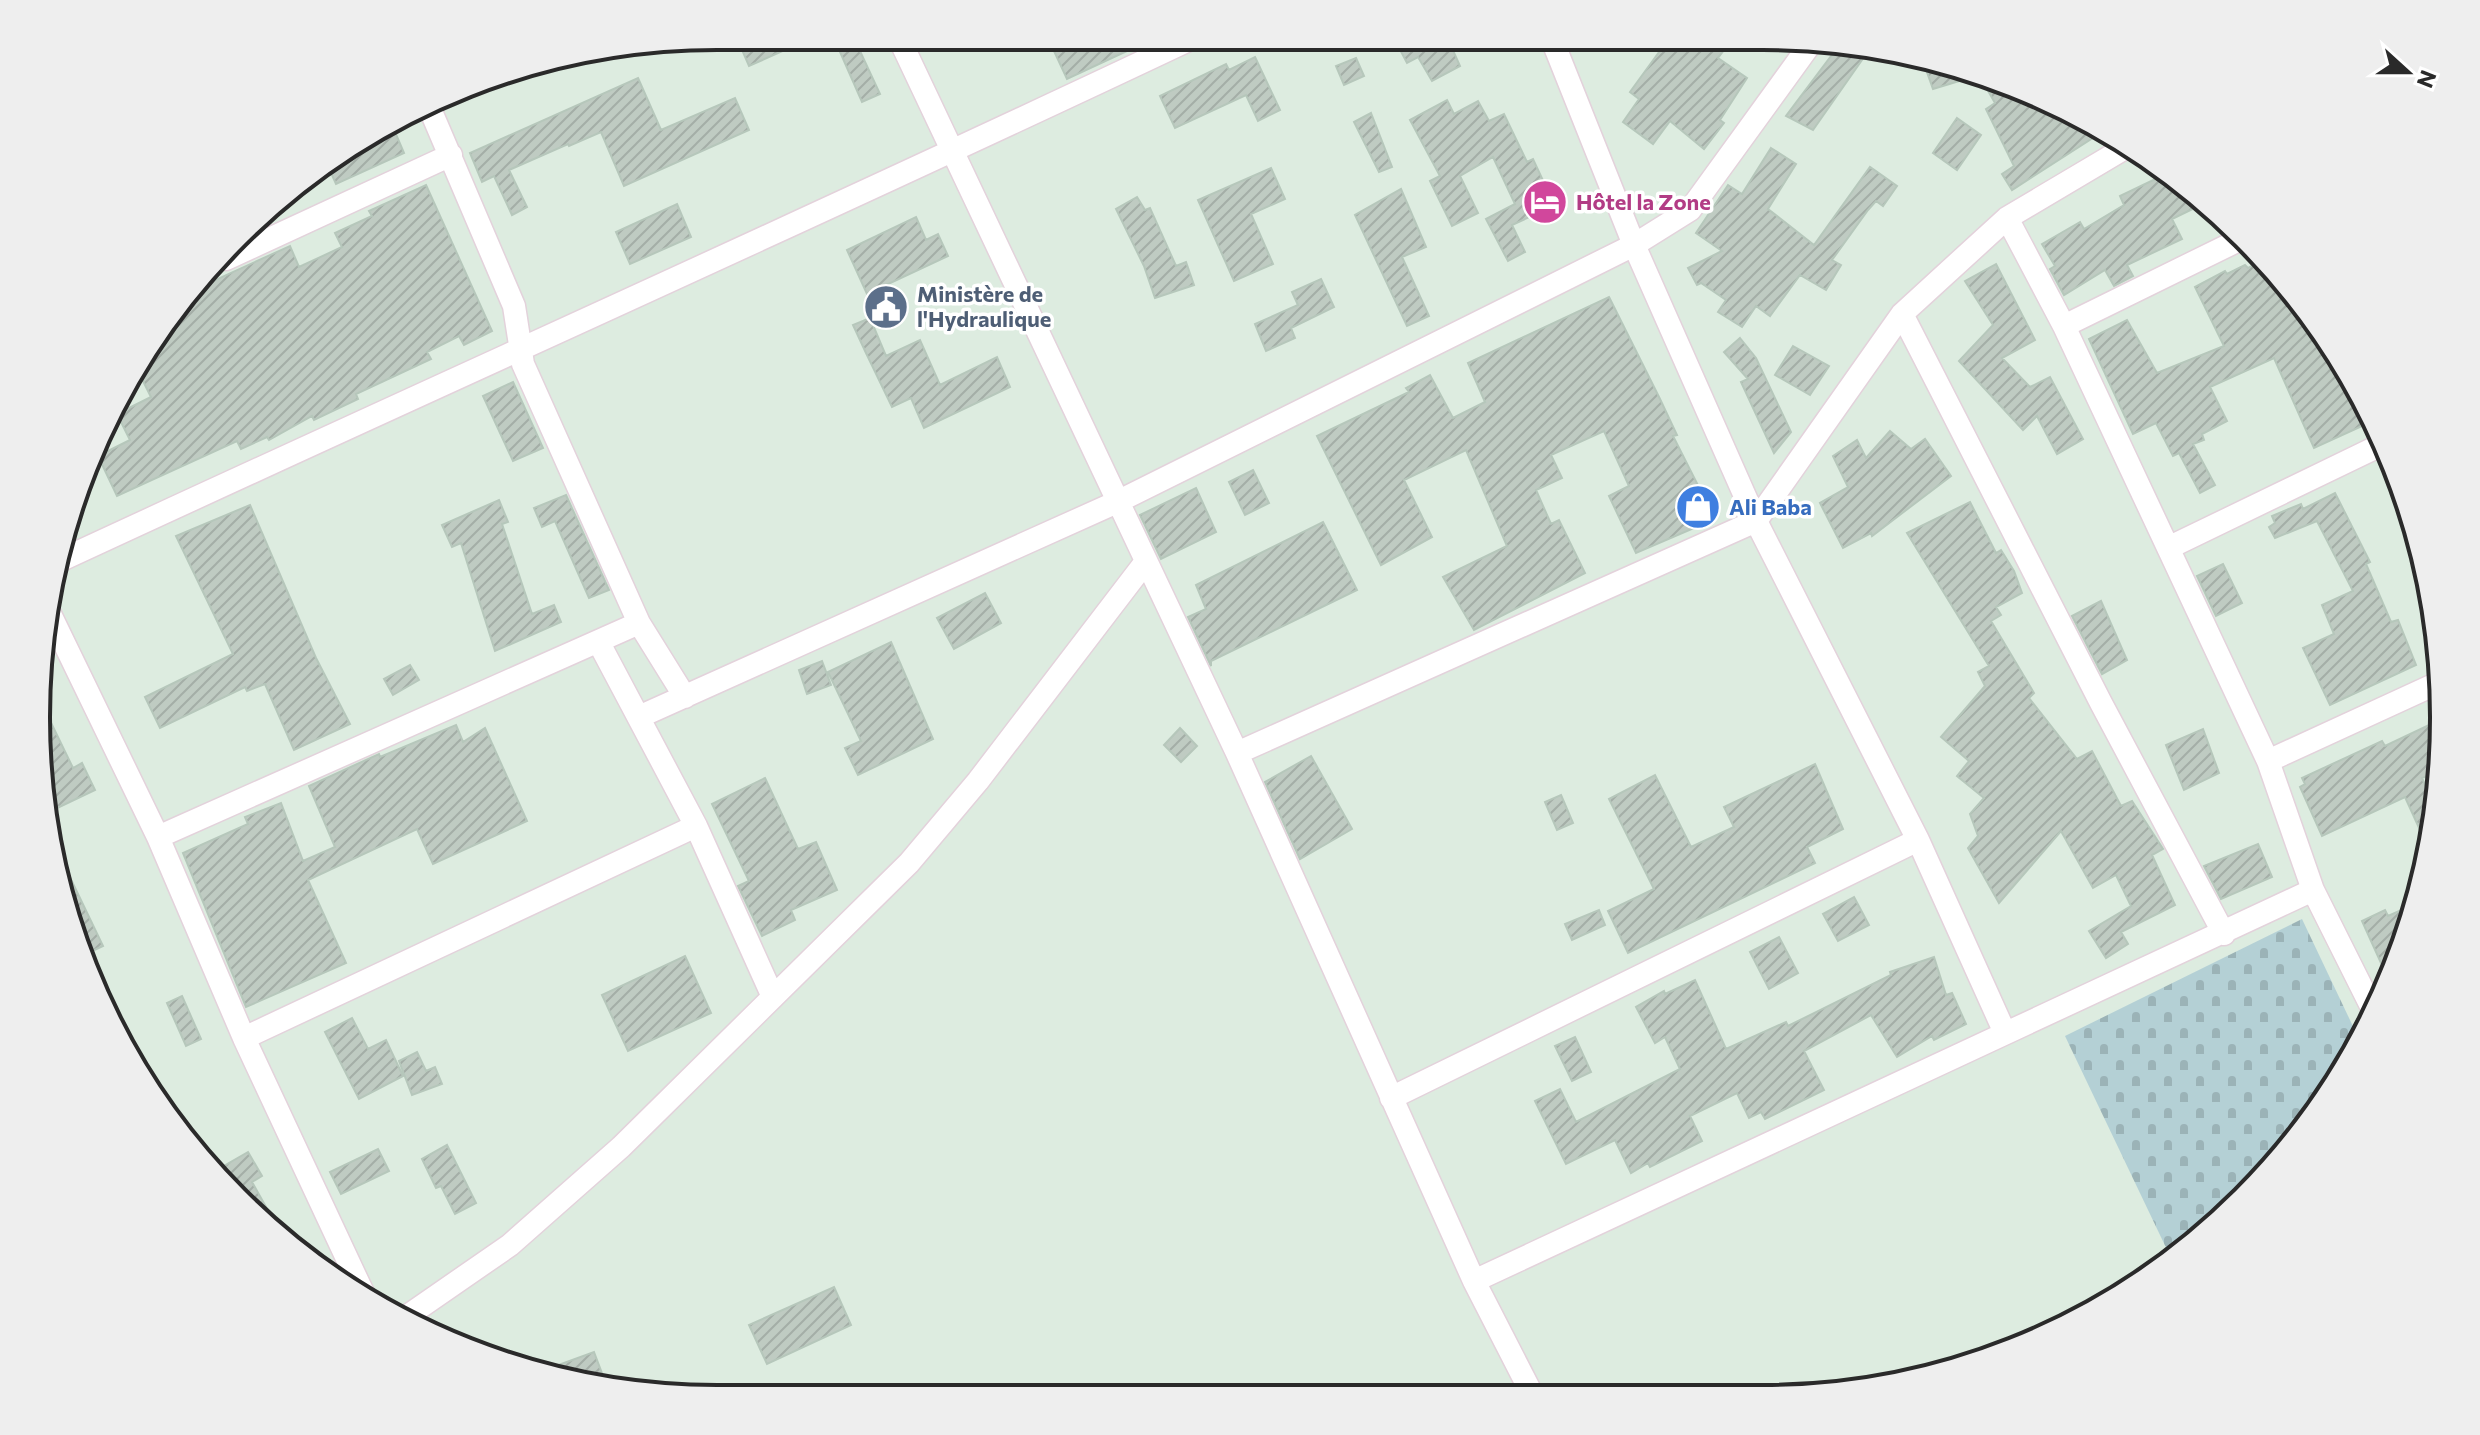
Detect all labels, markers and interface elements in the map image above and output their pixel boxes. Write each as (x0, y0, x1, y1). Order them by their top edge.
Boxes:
north arrow (2368, 32, 2448, 112)
text: N (2412, 67, 2443, 92)
hotel icon: Hôtel la Zone (1521, 178, 1569, 226)
place label: Hôtel la Zone (1576, 188, 1711, 215)
place label: Ministère de l'Hydraulique (917, 280, 1051, 332)
public building icon: Ministère de l'Hydraulique (862, 283, 910, 331)
shop icon: Ali Baba (1674, 483, 1722, 531)
place label: Ali Baba (1729, 493, 1812, 520)

